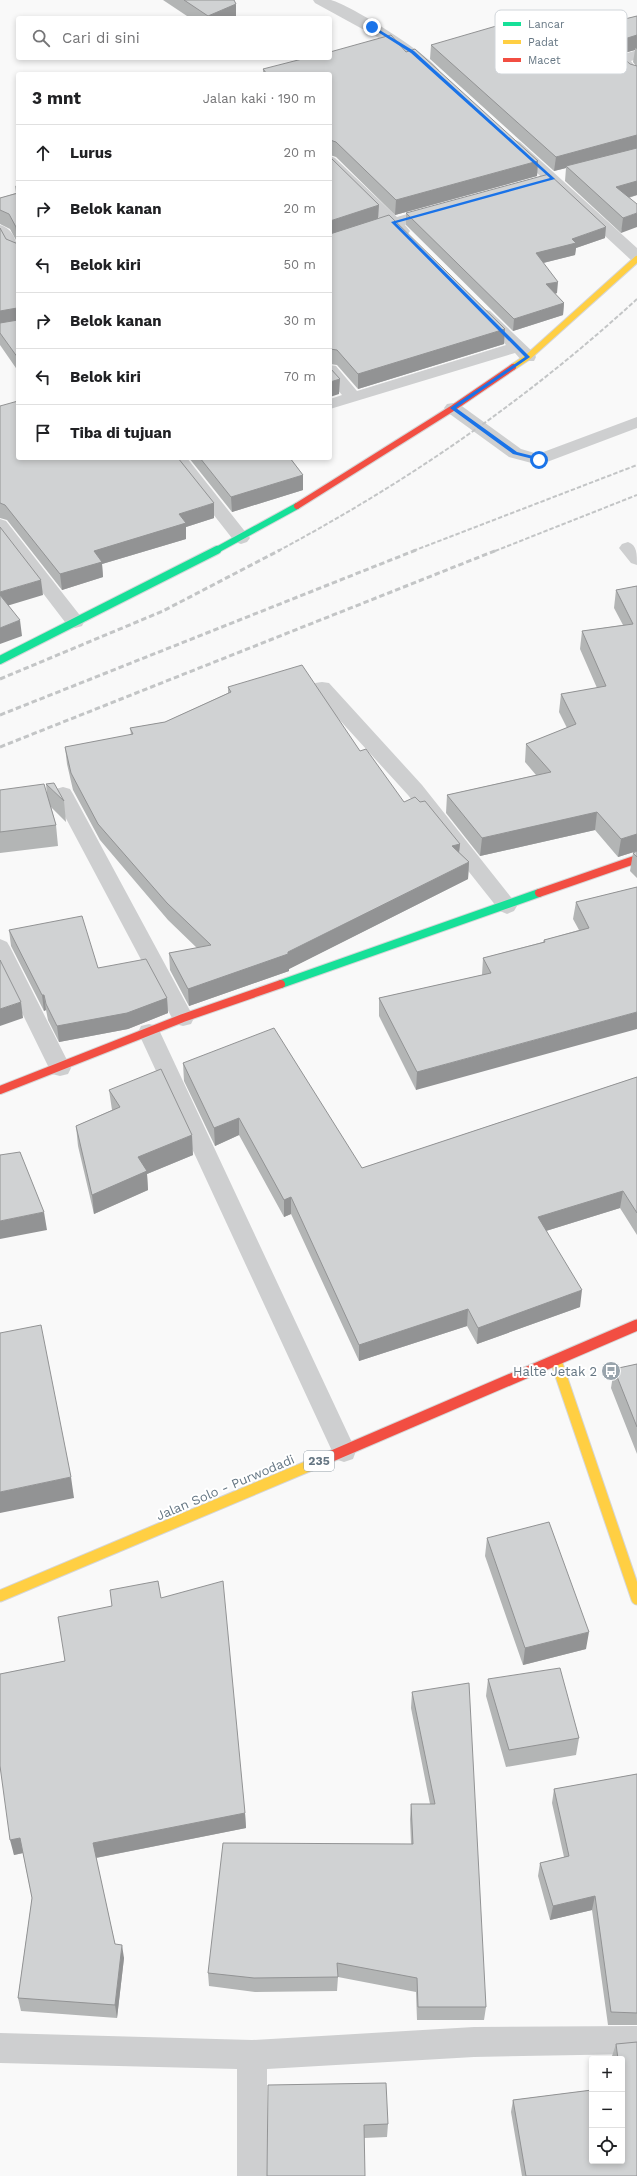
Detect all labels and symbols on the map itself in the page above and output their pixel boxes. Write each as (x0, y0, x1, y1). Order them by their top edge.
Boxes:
legend (495, 10, 627, 74)
route end (363, 18, 381, 36)
text: Lancar (528, 18, 565, 31)
text: Padat (528, 36, 559, 49)
text: Macet (528, 54, 561, 67)
route start (530, 451, 548, 469)
bus stop icon: Halte Jetak 2 (600, 1360, 622, 1382)
place label: Halte Jetak 2 (513, 1364, 597, 1379)
road number: 235 (304, 1451, 334, 1471)
street label: Jalan Solo - Purwodadi (154, 1452, 296, 1523)

